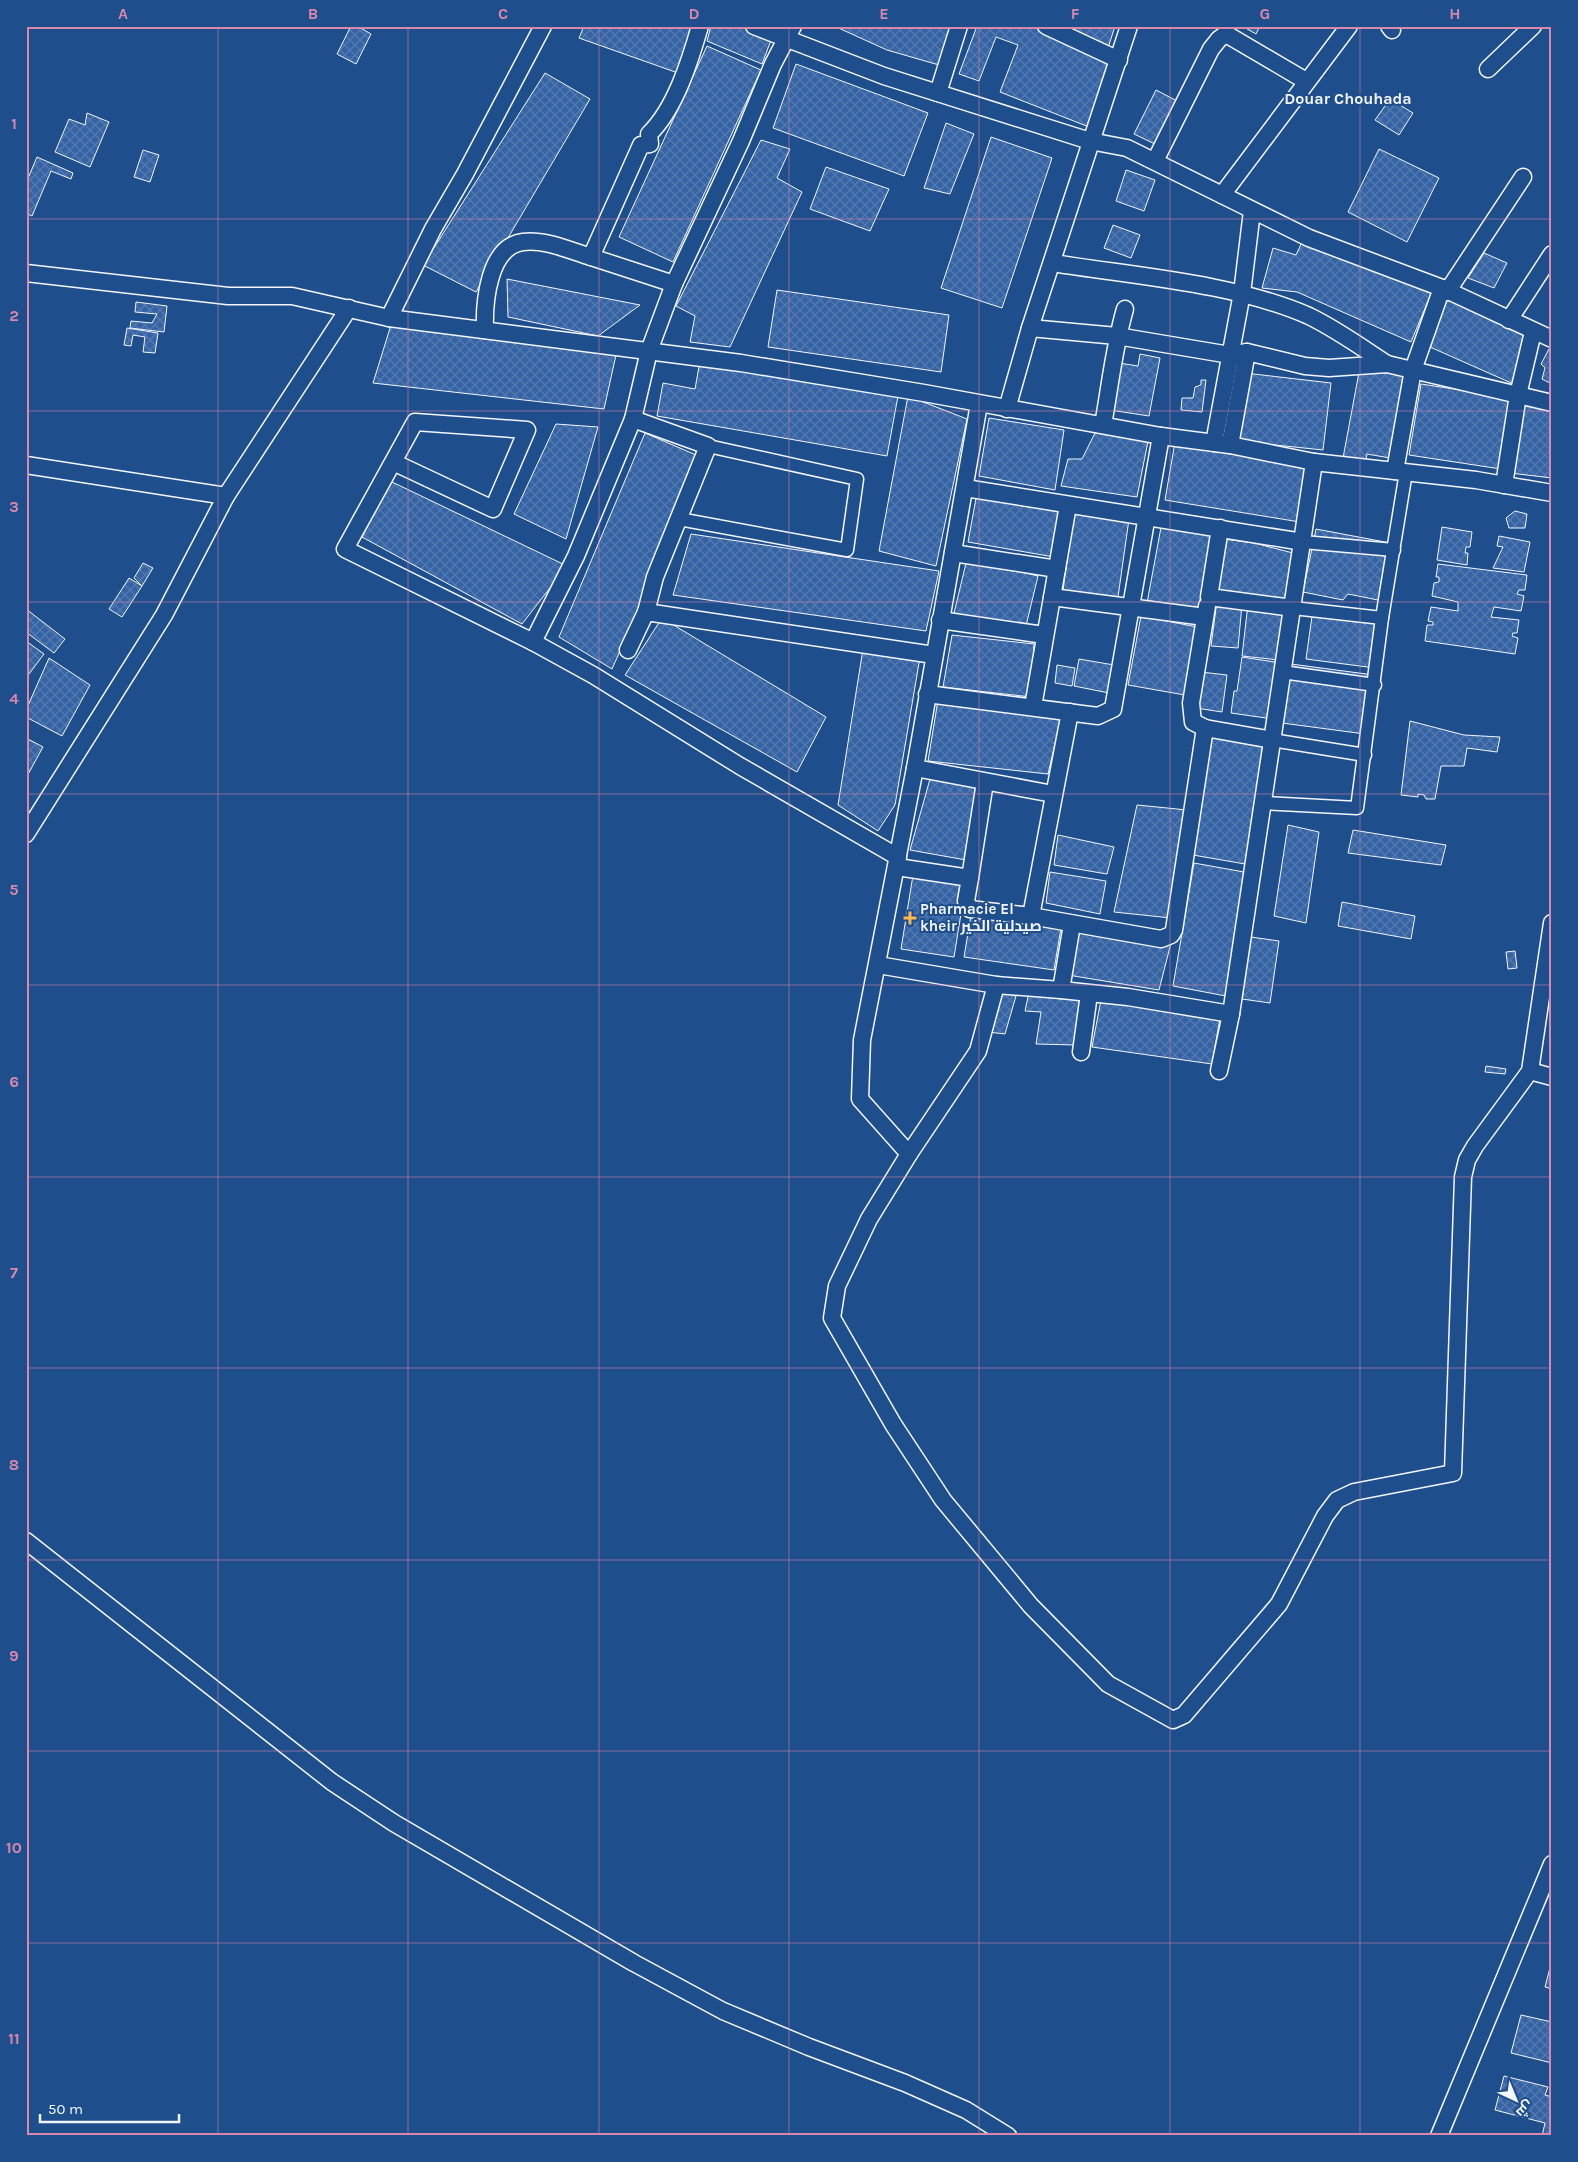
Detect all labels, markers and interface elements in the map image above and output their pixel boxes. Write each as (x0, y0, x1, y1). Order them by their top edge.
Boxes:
text: A (118, 4, 128, 23)
text: B (308, 4, 318, 23)
text: C (498, 4, 508, 23)
text: D (689, 4, 700, 23)
text: E (879, 4, 889, 23)
text: F (1071, 4, 1080, 23)
text: G (1260, 4, 1270, 23)
text: H (1449, 4, 1461, 23)
district label: Douar Chouhada (1284, 89, 1412, 108)
text: 1 (11, 114, 17, 133)
text: 2 (9, 306, 19, 325)
text: 3 (9, 497, 19, 516)
text: 4 (9, 689, 19, 708)
text: 5 (9, 880, 19, 899)
place label: Pharmacie El kheir صيدلية الخير (920, 900, 1042, 935)
marker: Pharmacie El kheir صيدلية الخير (904, 912, 916, 924)
text: 6 (9, 1072, 19, 1091)
text: 7 (10, 1263, 18, 1282)
text: 8 (9, 1455, 19, 1474)
text: 9 (9, 1646, 19, 1665)
text: 10 (6, 1838, 22, 1857)
text: 11 (8, 2029, 20, 2048)
north arrow (1490, 2074, 1540, 2124)
scale bar (40, 2092, 179, 2124)
text: ش (1512, 2097, 1537, 2121)
text: 50 m (48, 2100, 83, 2118)

